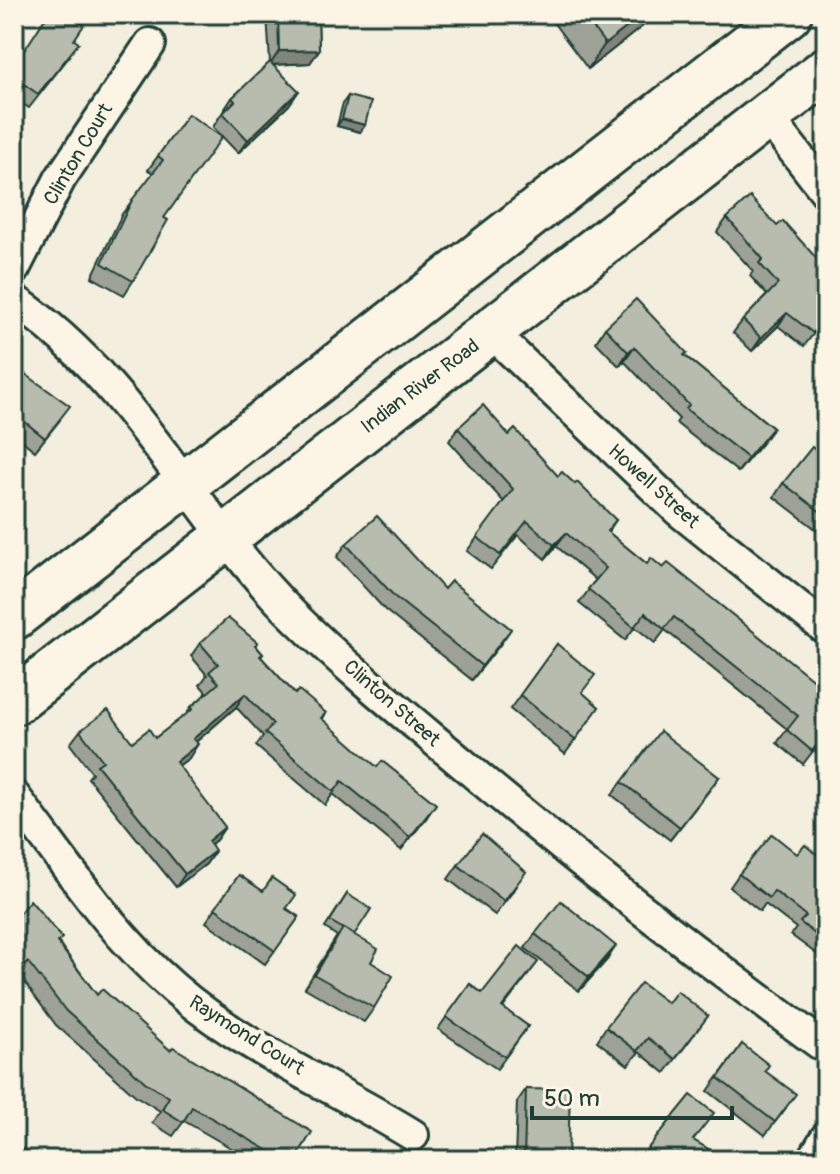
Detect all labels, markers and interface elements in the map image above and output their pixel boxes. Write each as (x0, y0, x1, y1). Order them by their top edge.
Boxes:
street label: Clinton Court (38, 98, 119, 209)
street label: Indian River Road (356, 333, 484, 439)
street label: Howell Street (603, 438, 706, 534)
street label: Clinton Street (338, 654, 446, 752)
street label: Raymond Court (185, 990, 310, 1081)
scale bar (532, 1070, 732, 1120)
text: 50 m (544, 1084, 600, 1113)

